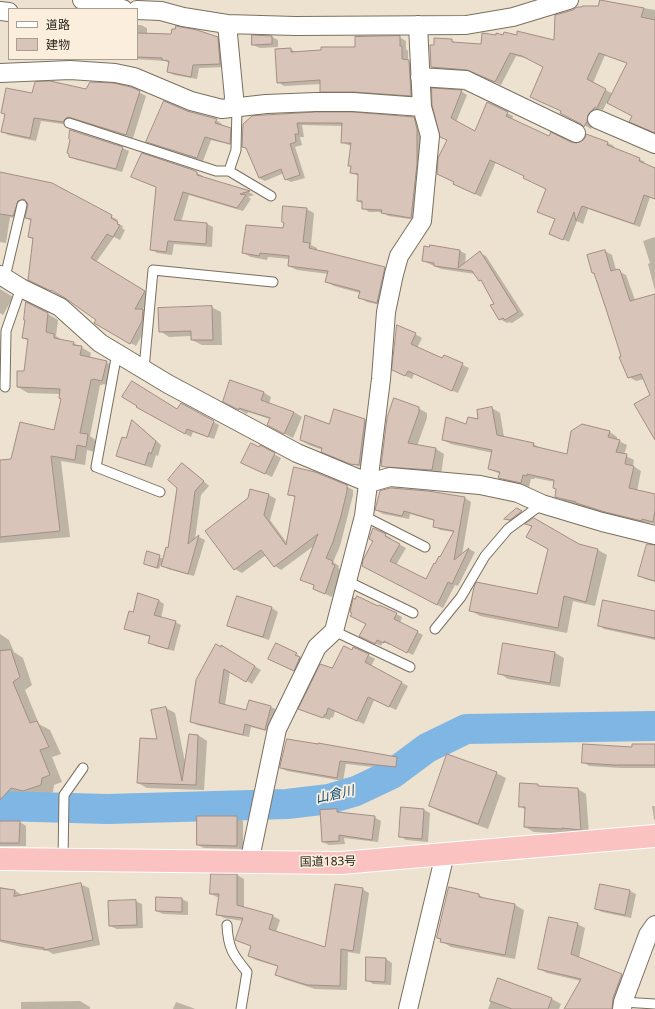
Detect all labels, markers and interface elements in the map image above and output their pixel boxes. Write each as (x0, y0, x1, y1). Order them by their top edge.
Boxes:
legend (8, 8, 138, 60)
text: 道路 (46, 16, 70, 33)
text: 建物 (46, 36, 70, 53)
water label: 山倉川 (314, 783, 356, 807)
street label: 国道183号 (300, 854, 356, 870)

